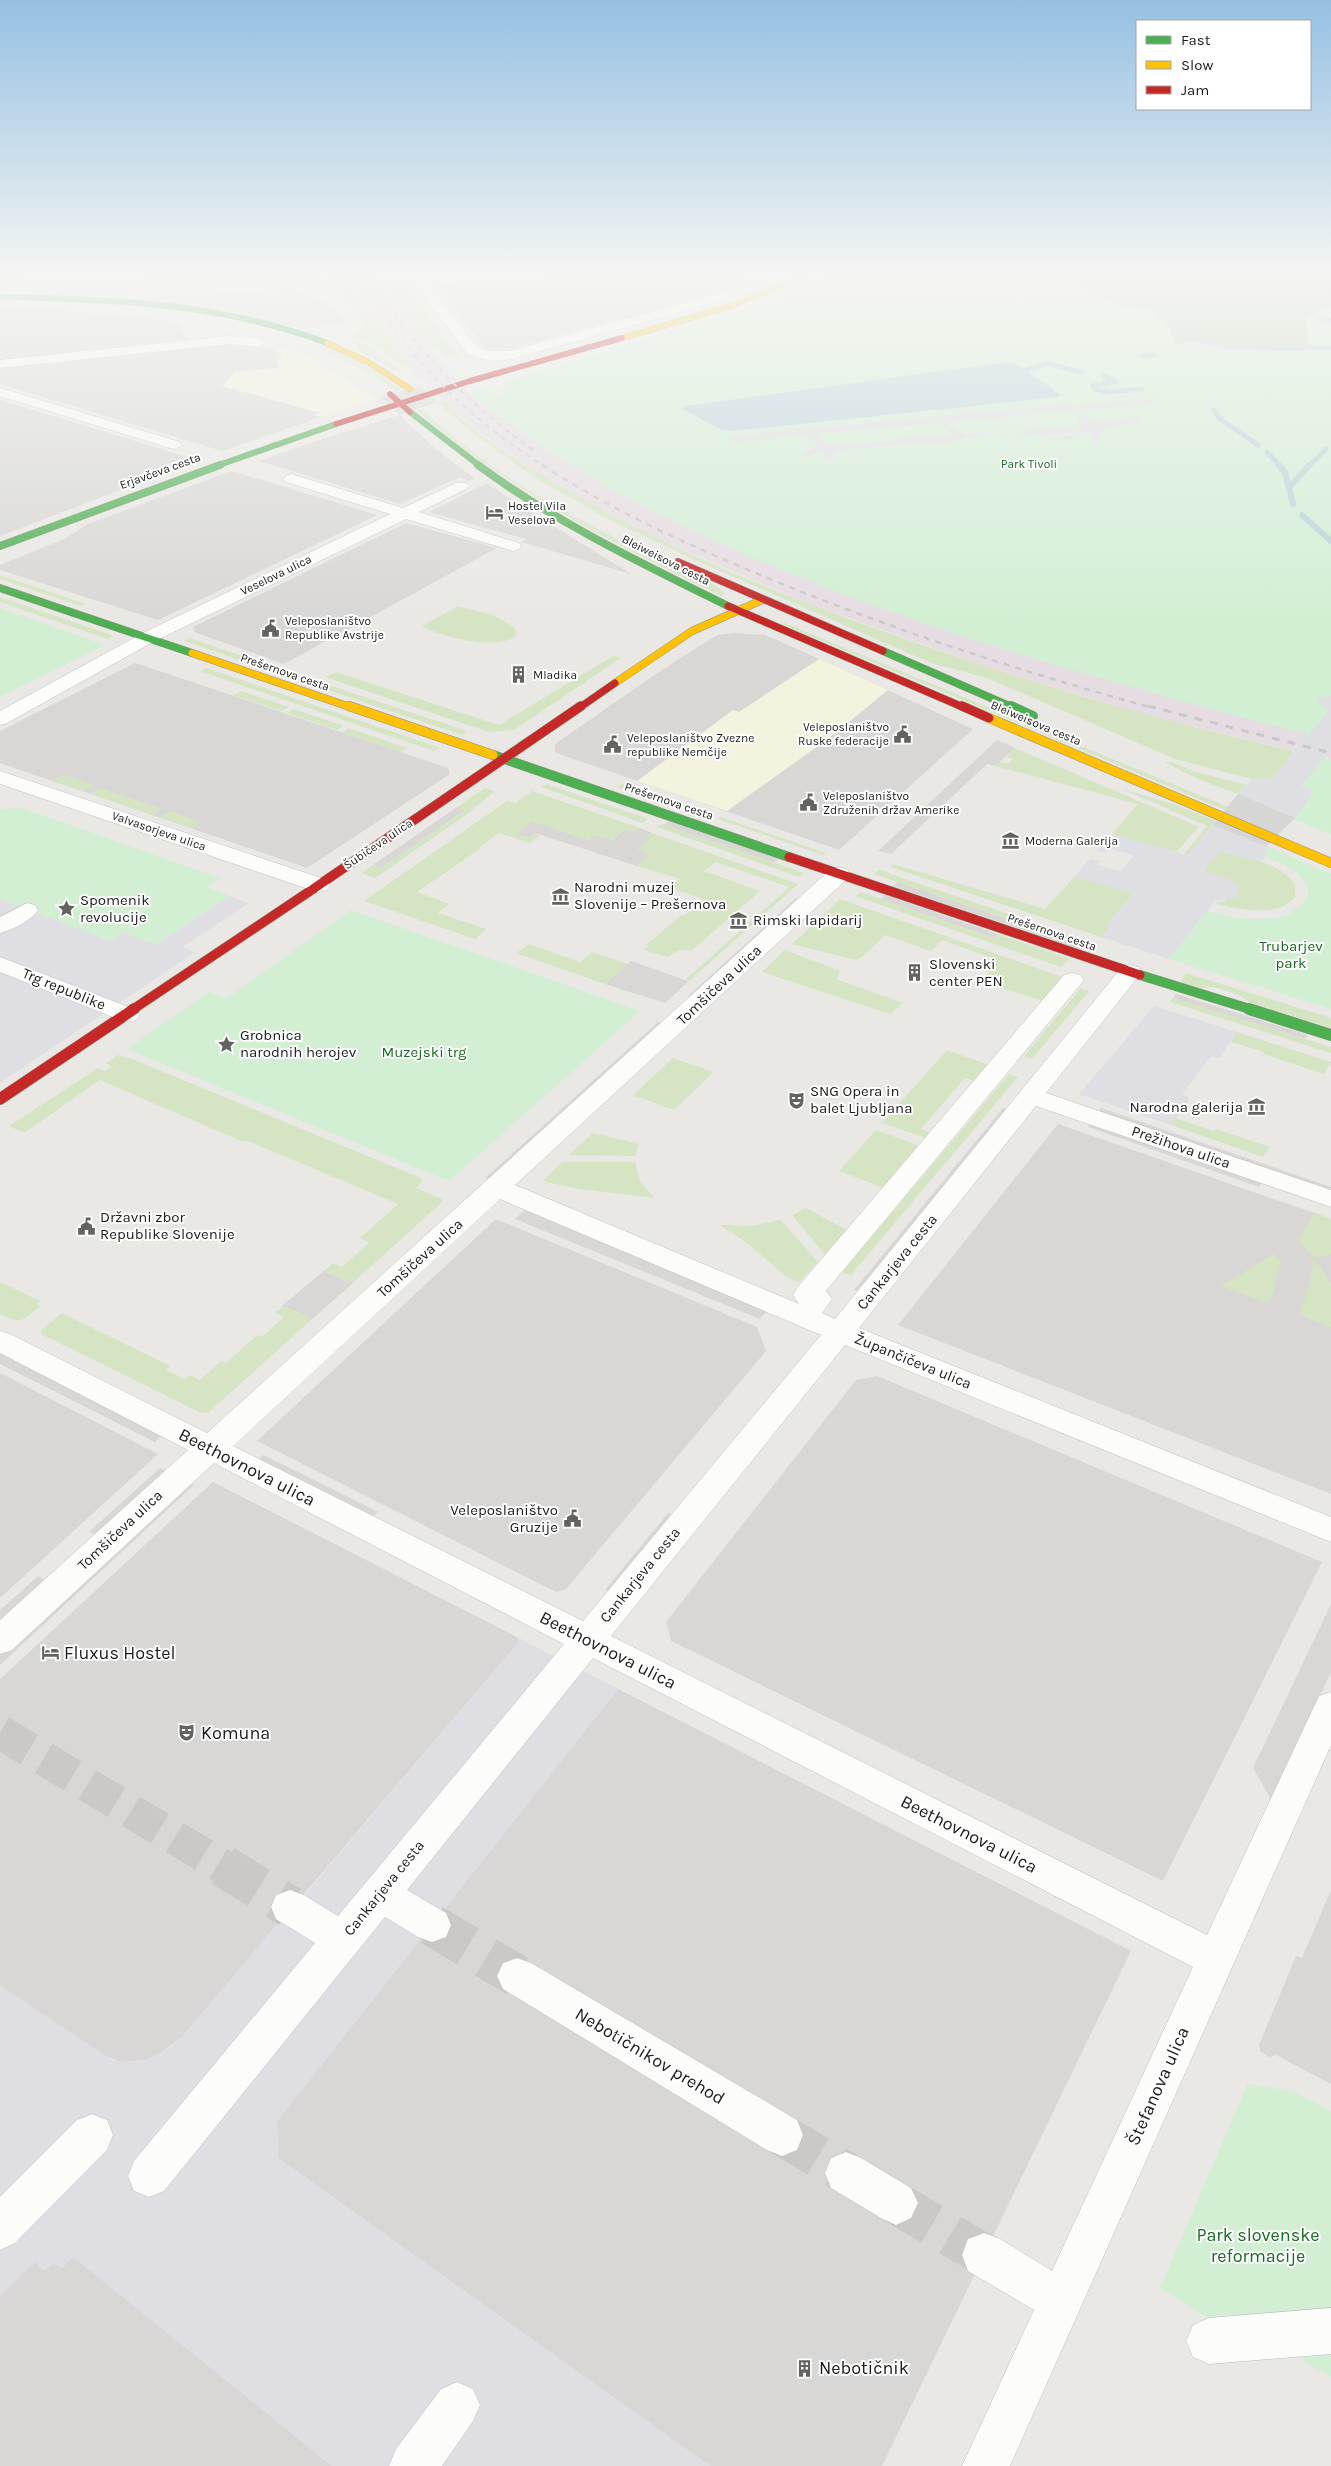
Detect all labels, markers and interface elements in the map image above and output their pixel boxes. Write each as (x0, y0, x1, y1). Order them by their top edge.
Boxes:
legend (1136, 20, 1311, 110)
text: Fast (1181, 31, 1211, 49)
text: Slow (1181, 56, 1213, 74)
text: Jam (1181, 81, 1209, 99)
street label: Erjavčeva cesta (118, 450, 202, 492)
park label: Park Tivoli (1001, 457, 1057, 471)
place label: Hostel Vila Veselova (508, 499, 566, 527)
hotel icon: Hostel Vila Veselova (484, 503, 504, 523)
street label: Bleiweisova cesta (620, 532, 712, 588)
street label: Veselova ulica (238, 552, 314, 598)
place label: Veleposlaništvo Republike Avstrije (285, 614, 384, 642)
public building icon: Veleposlaništvo Republike Avstrije (261, 618, 281, 638)
street label: Prešernova cesta (239, 650, 331, 694)
building icon: Mladika (509, 665, 529, 685)
place label: Mladika (533, 668, 577, 682)
street label: Bleiweisova cesta (989, 698, 1083, 748)
place label: Veleposlaništvo Ruske federacije (798, 720, 889, 748)
public building icon: Veleposlaništvo Ruske federacije (893, 724, 913, 744)
place label: Veleposlaništvo Zvezne republike Nemčije (627, 731, 754, 759)
public building icon: Veleposlaništvo Zvezne republike Nemčije (603, 735, 623, 755)
street label: Prešernova cesta (623, 779, 715, 823)
place label: Veleposlaništvo Združenih držav Amerike (823, 789, 959, 817)
public building icon: Veleposlaništvo Združenih držav Amerike (799, 793, 819, 813)
street label: Valvasorjeva ulica (110, 808, 208, 854)
street label: Šubičeva ulica (340, 815, 415, 872)
museum icon: Moderna Galerija (1001, 831, 1021, 851)
place label: Moderna Galerija (1025, 834, 1118, 848)
place label: Narodni muzej Slovenije – Prešernova (574, 878, 726, 913)
museum icon: Narodni muzej Slovenije – Prešernova (550, 886, 570, 906)
place label: Spomenik revolucije (80, 891, 150, 926)
place icon: Spomenik revolucije (56, 899, 76, 919)
museum icon: Rimski lapidarij (729, 910, 749, 930)
street label: Prešernova cesta (1006, 910, 1098, 954)
place label: Rimski lapidarij (753, 911, 863, 929)
park label: Trubarjev park (1259, 937, 1323, 972)
street label: Tomšičeva ulica (673, 941, 765, 1029)
place label: Slovenski center PEN (929, 955, 1003, 990)
building icon: Slovenski center PEN (905, 963, 925, 983)
street label: Trg republike (20, 964, 108, 1014)
place label: Grobnica narodnih herojev (240, 1026, 357, 1061)
place icon: Grobnica narodnih herojev (216, 1034, 236, 1054)
park label: Muzejski trg (382, 1043, 467, 1061)
place label: SNG Opera in balet Ljubljana (810, 1082, 912, 1117)
theatre icon: SNG Opera in balet Ljubljana (786, 1090, 806, 1110)
museum icon: Narodna galerija (1247, 1097, 1267, 1117)
place label: Narodna galerija (1130, 1098, 1243, 1116)
street label: Prežihova ulica (1129, 1122, 1233, 1172)
place label: Državni zbor Republike Slovenije (100, 1208, 235, 1243)
street label: Cankarjeva cesta (853, 1211, 941, 1313)
street label: Tomšičeva ulica (373, 1215, 467, 1301)
public building icon: Državni zbor Republike Slovenije (76, 1216, 96, 1236)
street label: Župančičeva ulica (852, 1329, 974, 1393)
street label: Beethovnova ulica (175, 1423, 319, 1511)
street label: Tomšičeva ulica (74, 1486, 166, 1574)
place label: Veleposlaništvo Gruzije (450, 1501, 558, 1536)
public building icon: Veleposlaništvo Gruzije (562, 1509, 582, 1529)
street label: Cankarjeva cesta (596, 1524, 684, 1626)
street label: Beethovnova ulica (536, 1606, 680, 1694)
place label: Fluxus Hostel (64, 1642, 176, 1664)
hotel icon: Fluxus Hostel (40, 1643, 60, 1663)
place label: Komuna (201, 1722, 270, 1744)
theatre icon: Komuna (177, 1723, 197, 1743)
street label: Beethovnova ulica (897, 1790, 1041, 1878)
street label: Cankarjeva cesta (340, 1837, 428, 1939)
street label: Nebotičnikov prehod (571, 2003, 729, 2109)
street label: Štefanova ulica (1122, 2023, 1194, 2149)
park label: Park slovenske reformacije (1196, 2224, 1320, 2267)
place label: Nebotičnik (819, 2357, 909, 2379)
building icon: Nebotičnik (795, 2358, 815, 2378)

